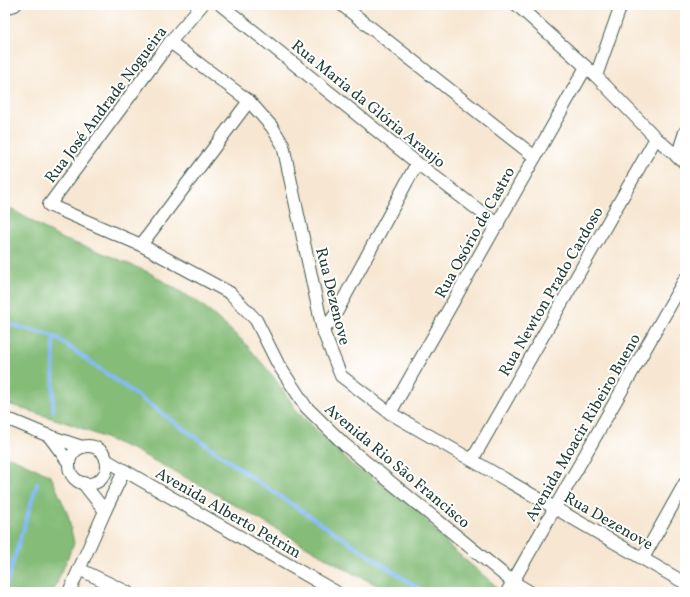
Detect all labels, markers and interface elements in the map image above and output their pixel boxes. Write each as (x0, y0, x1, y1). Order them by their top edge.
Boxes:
street label: Rua José Andrade Nogueira (40, 22, 173, 188)
street label: Rua Maria da Glória Araujo (286, 35, 449, 174)
street label: Rua Osório de Castro (430, 163, 521, 303)
street label: Rua Newton Prado Cardoso (494, 203, 609, 381)
street label: Rua Dezenove (309, 245, 355, 348)
street label: Avenida Moacir Ribeiro Bueno (521, 330, 647, 526)
street label: Avenida Rio São Francisco (319, 399, 474, 534)
street label: Avenida Alberto Petrim (151, 463, 305, 564)
street label: Rua Dezenove (559, 487, 657, 556)

